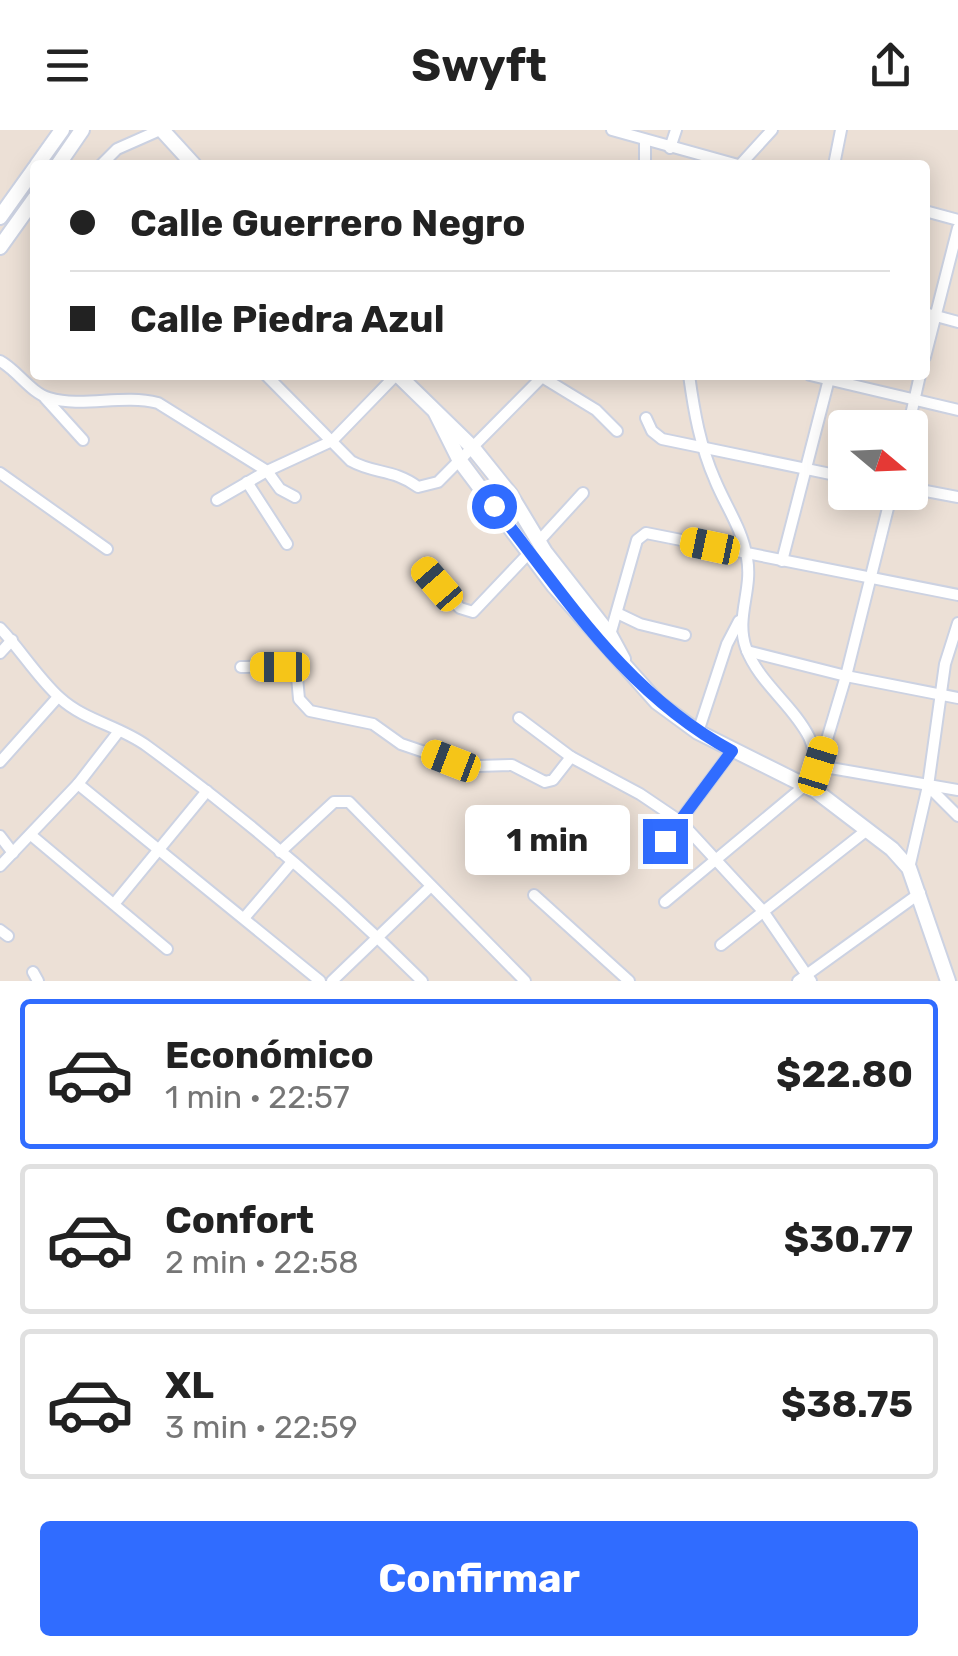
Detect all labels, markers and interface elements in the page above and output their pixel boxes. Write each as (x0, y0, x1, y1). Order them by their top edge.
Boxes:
icon: menu (40, 38, 95, 93)
icon: share (863, 38, 918, 93)
text: Swyft (411, 39, 547, 92)
text: Calle Guerrero Negro (130, 200, 525, 246)
text: Calle Piedra Azul (130, 296, 445, 342)
north arrow (828, 410, 928, 510)
map controls (828, 410, 928, 510)
route start (472, 484, 517, 529)
car (678, 525, 742, 567)
car (406, 552, 468, 616)
car (250, 652, 310, 682)
car (795, 733, 841, 799)
car (418, 736, 484, 786)
callout: 1 min (465, 806, 630, 876)
route end (643, 819, 688, 864)
text: 1 min (507, 821, 588, 859)
icon: car (45, 1029, 135, 1119)
text: Económico (165, 1032, 374, 1078)
text: $22.80 (776, 1051, 913, 1097)
text: 1 min · 22:57 (165, 1078, 350, 1116)
icon: car (45, 1194, 135, 1284)
text: Confort (165, 1197, 314, 1243)
text: $30.77 (784, 1216, 913, 1262)
text: 2 min · 22:58 (165, 1243, 359, 1281)
icon: car (45, 1359, 135, 1449)
text: XL (165, 1362, 214, 1408)
text: $38.75 (781, 1381, 913, 1427)
text: 3 min · 22:59 (165, 1408, 358, 1446)
button: Confirmar (40, 1521, 918, 1636)

